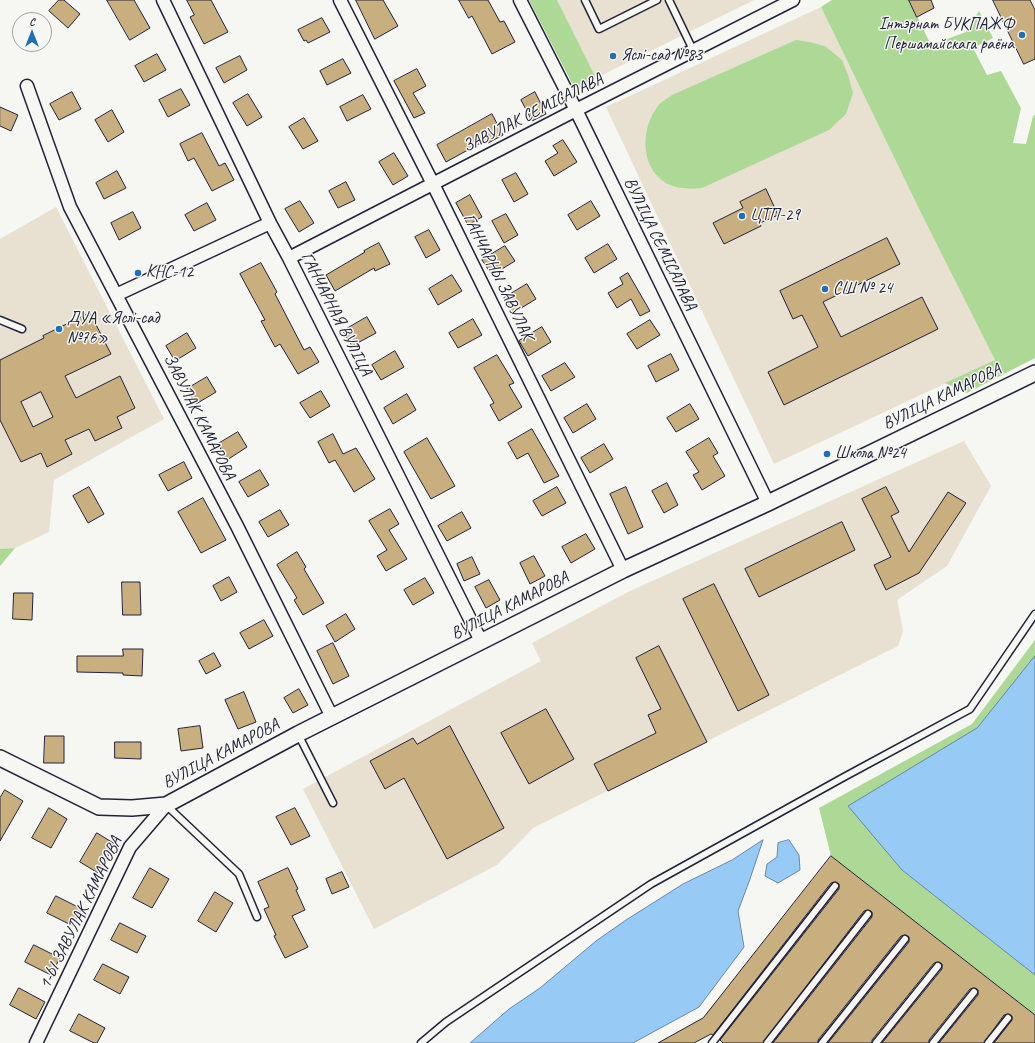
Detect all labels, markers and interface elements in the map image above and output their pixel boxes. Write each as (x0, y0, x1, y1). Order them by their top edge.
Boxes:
north arrow (12, 12, 52, 52)
text: С (29, 14, 35, 28)
place label: Інтэрнат БУКПАЖФ Першамайскага раёна (879, 15, 1014, 55)
marker: Інтэрнат БУКПАЖФ Першамайскага раёна (1017, 30, 1027, 40)
place label: Яслі-сад №83 (621, 46, 702, 66)
marker: Яслі-сад №83 (608, 51, 618, 61)
street label: ЗАВУЛАК СЕМІСАЛАВА (460, 69, 606, 157)
street label: ВУЛІЦА СЕМІСАЛАВА (619, 174, 701, 314)
place label: ЦТП-29 (750, 206, 800, 226)
street label: ГАНЧАРНЫ ЗАВУЛАК (458, 210, 538, 344)
marker: ЦТП-29 (737, 211, 747, 221)
street label: ГАНЧАРНАЯ ВУЛІЦА (296, 249, 376, 379)
place label: КНС-12 (146, 263, 193, 283)
marker: КНС-12 (133, 268, 143, 278)
place label: СШ № 24 (833, 279, 892, 299)
marker: СШ № 24 (820, 284, 830, 294)
place label: ДУА «Яслі-сад №76» (67, 309, 159, 349)
marker: ДУА «Яслі-сад №76» (54, 324, 64, 334)
street label: ЗАВУЛАК КАМАРОВА (159, 351, 239, 483)
street label: ВУЛІЦА КАМАРОВА (880, 360, 1004, 434)
place label: Школа №24 (835, 444, 906, 464)
marker: Школа №24 (822, 449, 832, 459)
street label: ВУЛІЦА КАМАРОВА (448, 568, 572, 644)
street label: ВУЛІЦА КАМАРОВА (159, 715, 283, 793)
street label: 1-Ы ЗАВУЛАК КАМАРОВА (35, 834, 127, 992)

